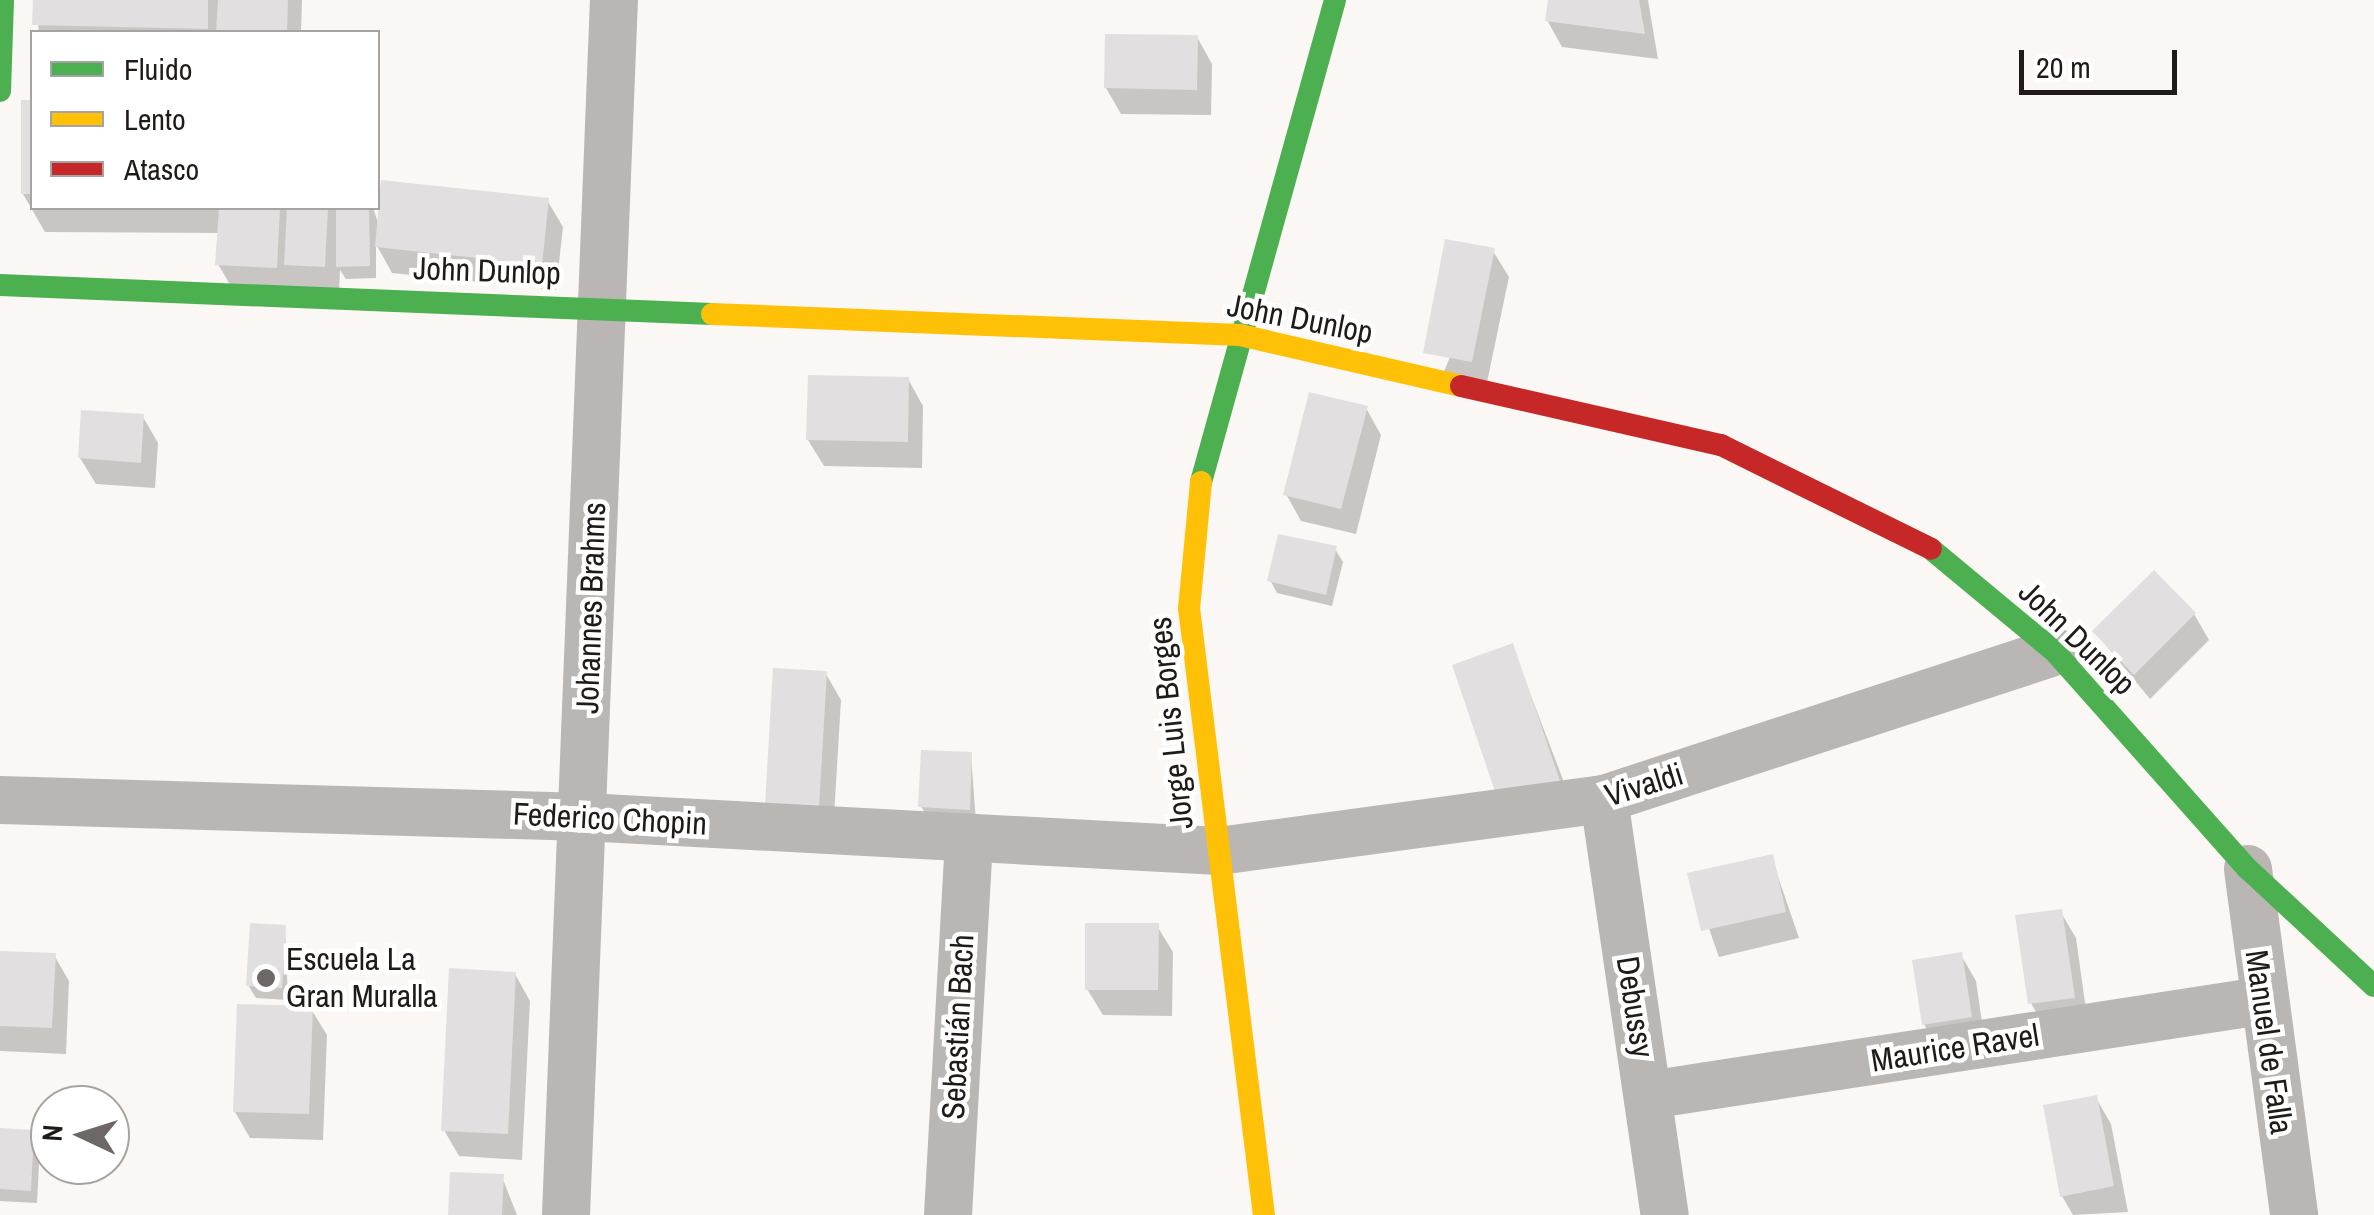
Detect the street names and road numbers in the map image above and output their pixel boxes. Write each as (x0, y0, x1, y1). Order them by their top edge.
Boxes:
street label: John Dunlop (413, 249, 561, 293)
street label: John Dunlop (1224, 286, 1376, 352)
street label: Johannes Brahms (568, 502, 614, 714)
street label: John Dunlop (2011, 573, 2143, 703)
street label: Jorge Luis Borges (1141, 615, 1201, 831)
street label: Vivaldi (1600, 755, 1688, 815)
street label: Federico Chopin (512, 795, 708, 843)
street label: Sebastián Bach (934, 933, 982, 1121)
street label: Manuel de Falla (2237, 948, 2301, 1136)
street label: Debussy (1608, 954, 1662, 1060)
street label: Maurice Ravel (1868, 1016, 2042, 1080)

